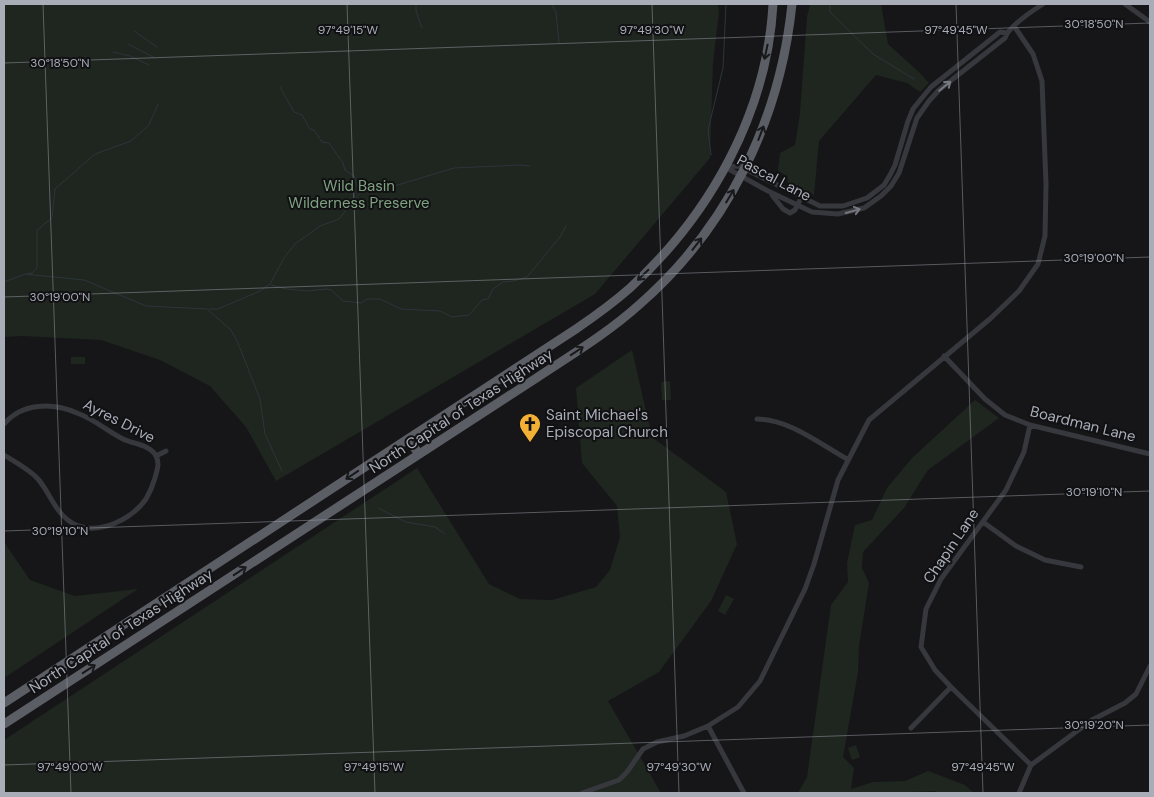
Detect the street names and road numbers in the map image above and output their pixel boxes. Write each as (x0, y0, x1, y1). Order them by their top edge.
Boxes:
street label: Pascal Lane (733, 150, 815, 206)
street label: North Capital of Texas Highway (365, 344, 557, 478)
street label: Ayres Drive (80, 394, 158, 448)
street label: Boardman Lane (1028, 401, 1138, 447)
street label: Chapin Lane (919, 505, 983, 587)
street label: North Capital of Texas Highway (25, 564, 217, 698)

